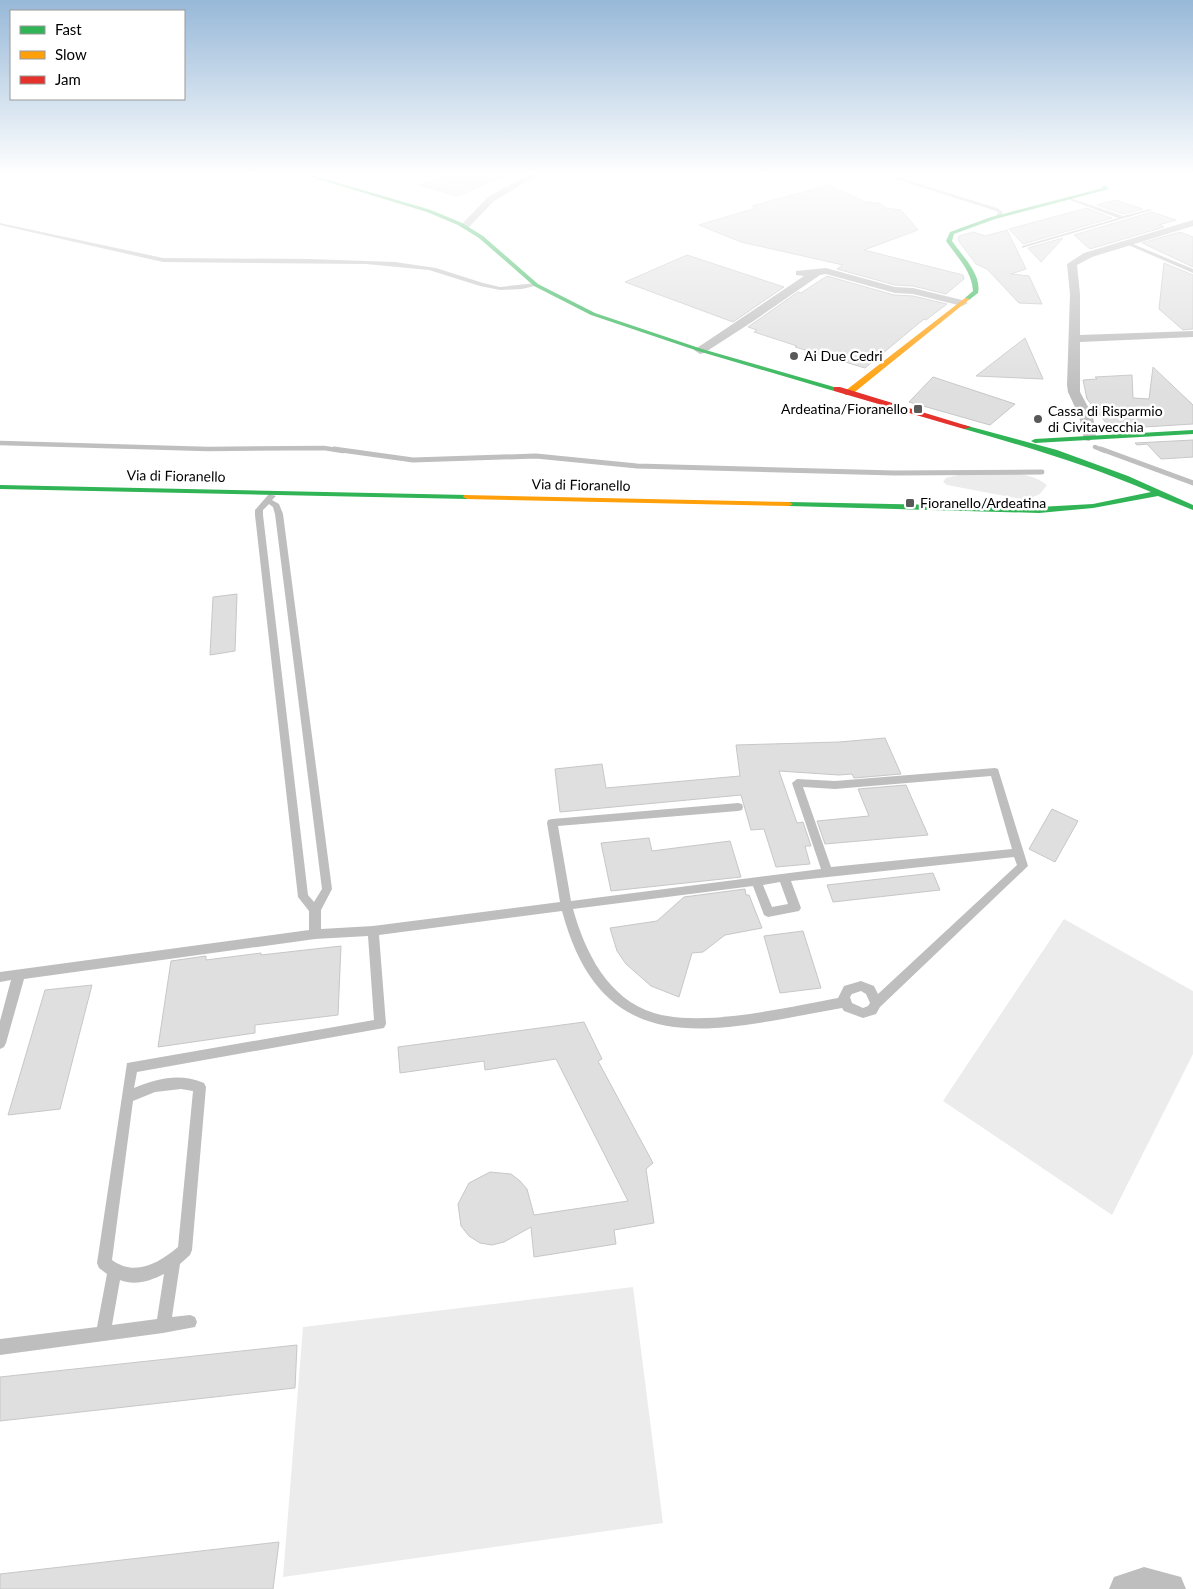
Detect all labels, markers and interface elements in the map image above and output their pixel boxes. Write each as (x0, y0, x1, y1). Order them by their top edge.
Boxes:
legend (10, 10, 185, 100)
text: Fast (55, 20, 82, 38)
text: Slow (55, 45, 87, 63)
text: Jam (55, 70, 81, 88)
place label: Ai Due Cedri (804, 347, 883, 364)
marker: Ai Due Cedri (788, 350, 800, 362)
place label: Ardeatina/Fioranello (781, 400, 908, 417)
place label: Cassa di Risparmio di Civitavecchia (1048, 402, 1163, 435)
marker: Ardeatina/Fioranello (912, 403, 924, 415)
marker: Cassa di Risparmio di Civitavecchia (1032, 413, 1044, 425)
street label: Via di Fioranello (126, 466, 226, 485)
street label: Via di Fioranello (531, 475, 631, 494)
place label: Fioranello/Ardeatina (920, 494, 1046, 511)
marker: Fioranello/Ardeatina (904, 497, 916, 509)

